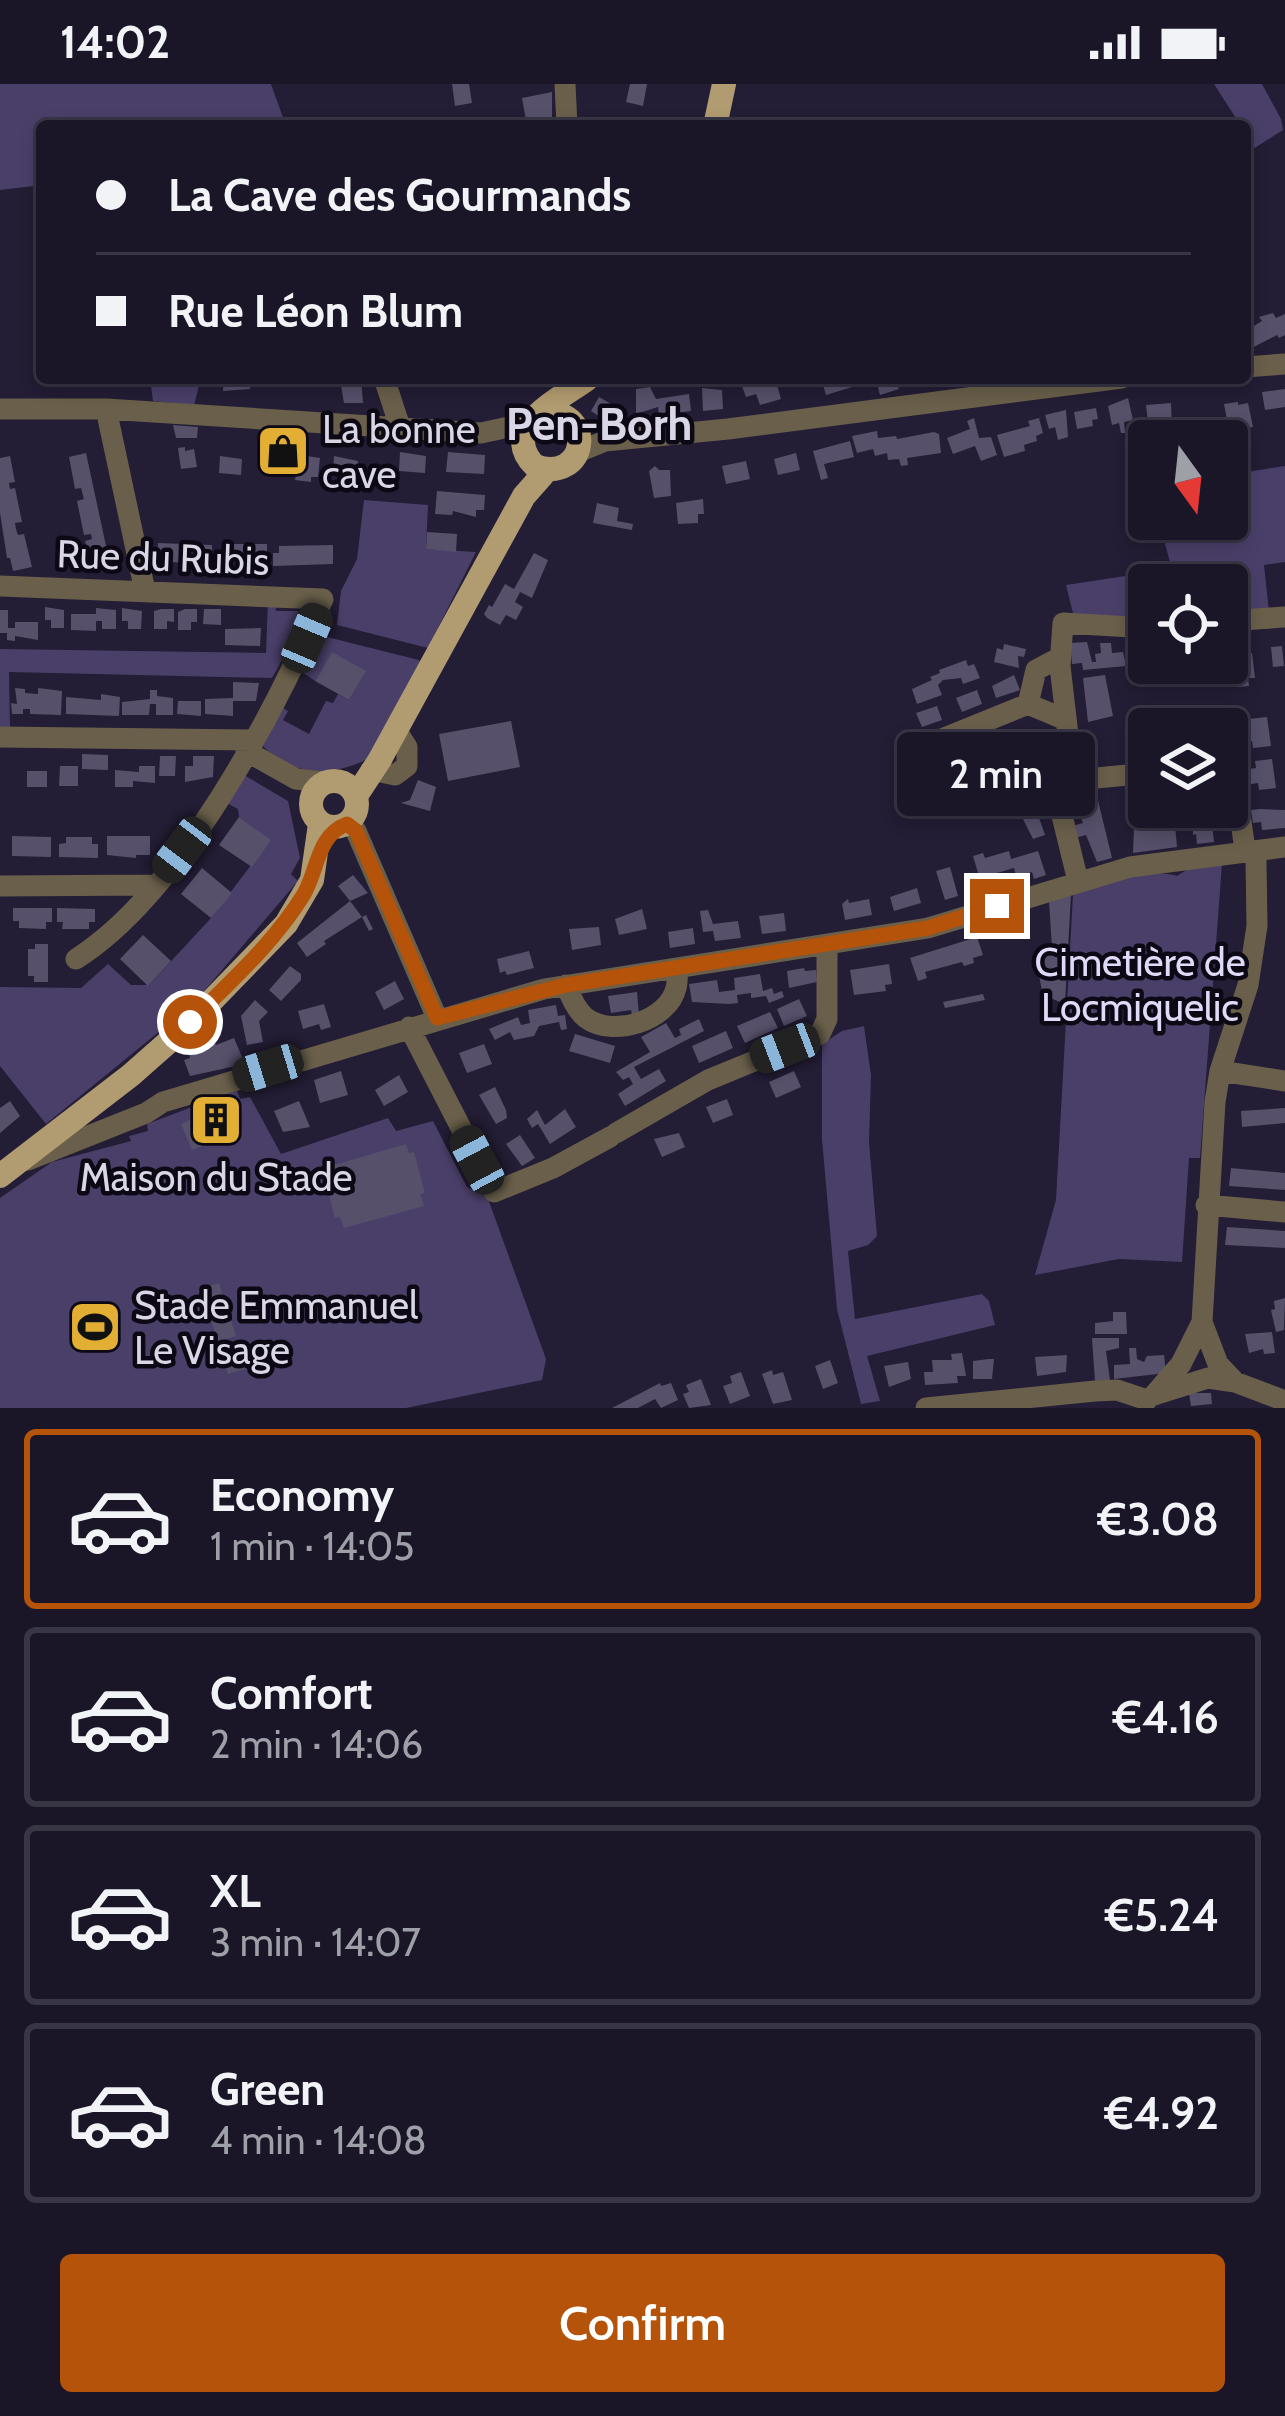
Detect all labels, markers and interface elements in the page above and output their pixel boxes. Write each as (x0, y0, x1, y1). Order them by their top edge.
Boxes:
text: 14:02 (60, 15, 170, 69)
text: La Cave des Gourmands (168, 168, 631, 222)
text: Rue Léon Blum (168, 284, 463, 338)
district label: Pen-Borh (506, 397, 692, 451)
place label: La bonne cave (322, 405, 476, 498)
north arrow (1128, 420, 1248, 540)
map controls (1128, 420, 1248, 828)
shop icon: La bonne cave (255, 423, 311, 479)
street label: Rue du Rubis (56, 529, 270, 585)
button: locate (1128, 564, 1248, 684)
car (276, 598, 338, 678)
button: layers (1128, 708, 1248, 828)
callout: 2 min (898, 732, 1096, 816)
text: 2 min (949, 750, 1043, 798)
car (146, 810, 218, 890)
route end (970, 879, 1024, 933)
park label: Cimetière de Locmiquelic (1034, 938, 1246, 1031)
route start (163, 995, 217, 1049)
car (745, 1018, 825, 1078)
car (228, 1040, 308, 1096)
building icon: Maison du Stade (188, 1092, 244, 1148)
car (444, 1120, 510, 1200)
place label: Maison du Stade (79, 1153, 353, 1201)
place label: Stade Emmanuel Le Visage (134, 1281, 418, 1374)
sports icon: Stade Emmanuel Le Visage (67, 1299, 123, 1355)
icon: car (66, 1465, 174, 1573)
text: Economy (210, 1468, 394, 1522)
text: €3.08 (1098, 1492, 1219, 1546)
text: 1 min · 14:05 (210, 1522, 414, 1570)
icon: car (66, 1663, 174, 1771)
text: Comfort (210, 1666, 373, 1720)
text: €4.16 (1113, 1690, 1219, 1744)
text: 2 min · 14:06 (210, 1720, 423, 1768)
icon: car (66, 1861, 174, 1969)
text: XL (210, 1864, 261, 1918)
text: €5.24 (1105, 1888, 1219, 1942)
text: 3 min · 14:07 (210, 1918, 421, 1966)
icon: car (66, 2059, 174, 2167)
text: Green (210, 2062, 325, 2116)
text: €4.92 (1105, 2086, 1219, 2140)
text: 4 min · 14:08 (210, 2116, 427, 2164)
button: Confirm (60, 2254, 1225, 2392)

